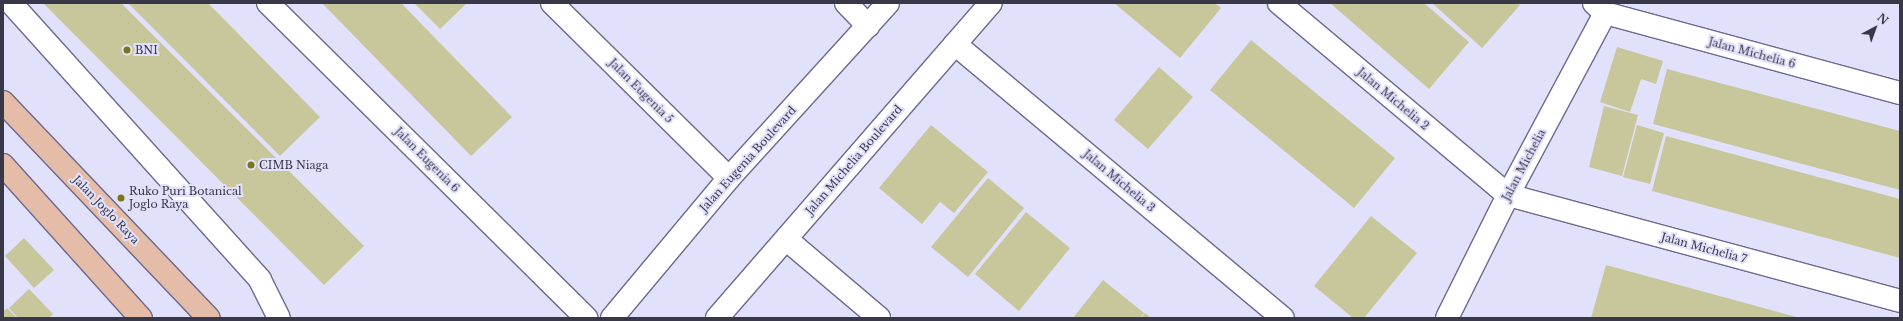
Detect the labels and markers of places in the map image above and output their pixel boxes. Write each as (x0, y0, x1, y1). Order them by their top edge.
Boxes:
place label: BNI (135, 43, 158, 57)
marker: BNI (122, 45, 132, 55)
place label: CIMB Niaga (259, 158, 328, 172)
marker: CIMB Niaga (246, 160, 256, 170)
place label: Ruko Puri Botanical Joglo Raya (129, 185, 242, 211)
marker: Ruko Puri Botanical Joglo Raya (116, 193, 126, 203)

